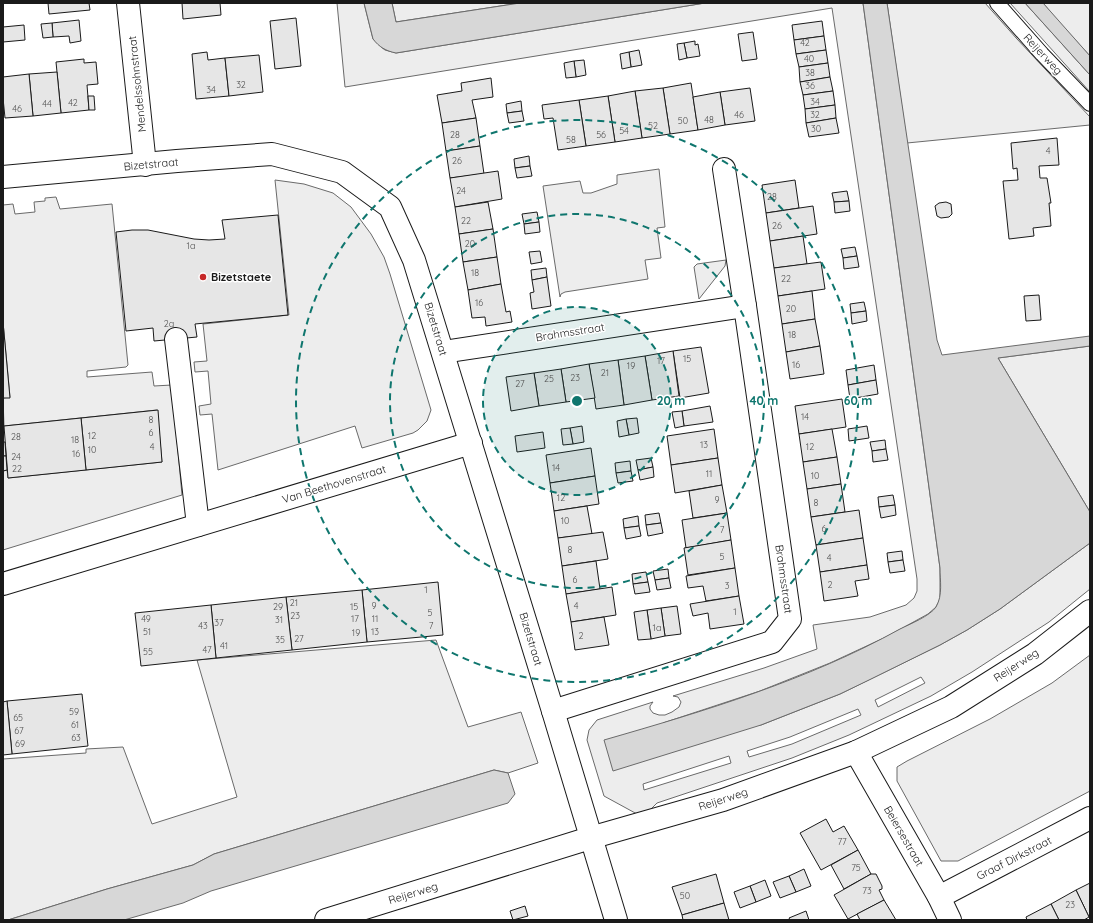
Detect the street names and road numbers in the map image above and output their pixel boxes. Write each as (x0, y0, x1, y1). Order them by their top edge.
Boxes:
street label: Reijerweg (1020, 31, 1066, 77)
street label: Mendelssohnstraat (125, 35, 149, 133)
street label: Bizetstraat (123, 155, 179, 173)
street label: Bizetstraat (421, 301, 451, 358)
street label: Brahmsstraat (535, 320, 606, 344)
street label: Van Beethovenstraat (280, 461, 388, 506)
street label: Brahmsstraat (772, 544, 796, 615)
street label: Bizetstraat (516, 611, 546, 668)
street label: Reijerweg (991, 645, 1041, 685)
street label: Reijerweg (697, 784, 749, 814)
street label: Beiersestraat (881, 803, 927, 869)
street label: Graaf Dirkstraat (974, 833, 1054, 883)
street label: Reijerweg (386, 879, 440, 907)

